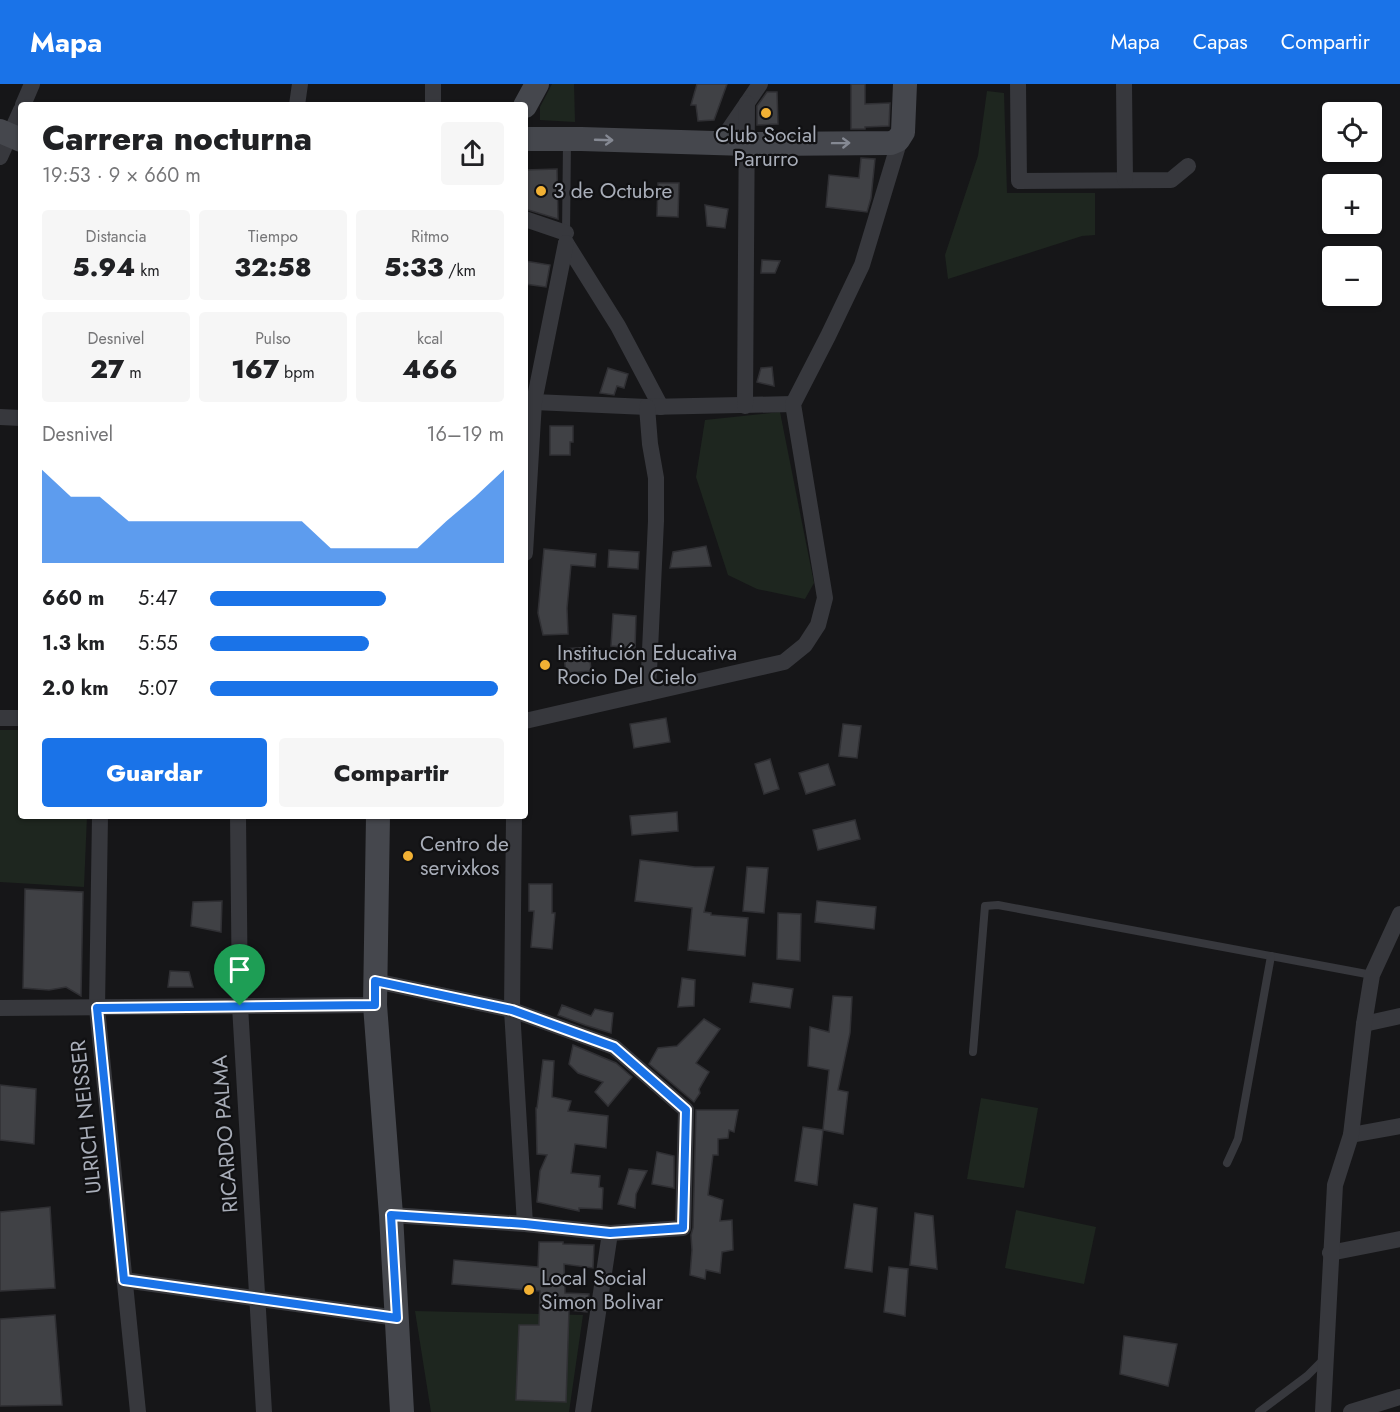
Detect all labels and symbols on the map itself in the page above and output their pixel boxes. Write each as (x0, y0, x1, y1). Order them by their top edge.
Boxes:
marker: Club Social Parurro (759, 106, 773, 120)
place label: Club Social Parurro (715, 120, 817, 174)
one-way arrow (594, 134, 614, 145)
one-way arrow (831, 138, 851, 149)
place label: 3 de Octubre (553, 176, 672, 206)
marker: 3 de Octubre (534, 184, 548, 198)
place label: Institución Educativa Rocio Del Cielo (557, 638, 737, 692)
marker: Institución Educativa Rocio Del Cielo (538, 658, 552, 672)
place label: Centro de servixkos (420, 829, 509, 883)
marker: Centro de servixkos (401, 849, 415, 863)
pin (214, 944, 265, 1006)
street label: ULRICH NEISSER (63, 1038, 109, 1195)
street label: RICARDO PALMA (205, 1054, 245, 1214)
place label: Local Social Simon Bolivar (541, 1263, 664, 1317)
marker: Local Social Simon Bolivar (522, 1283, 536, 1297)

